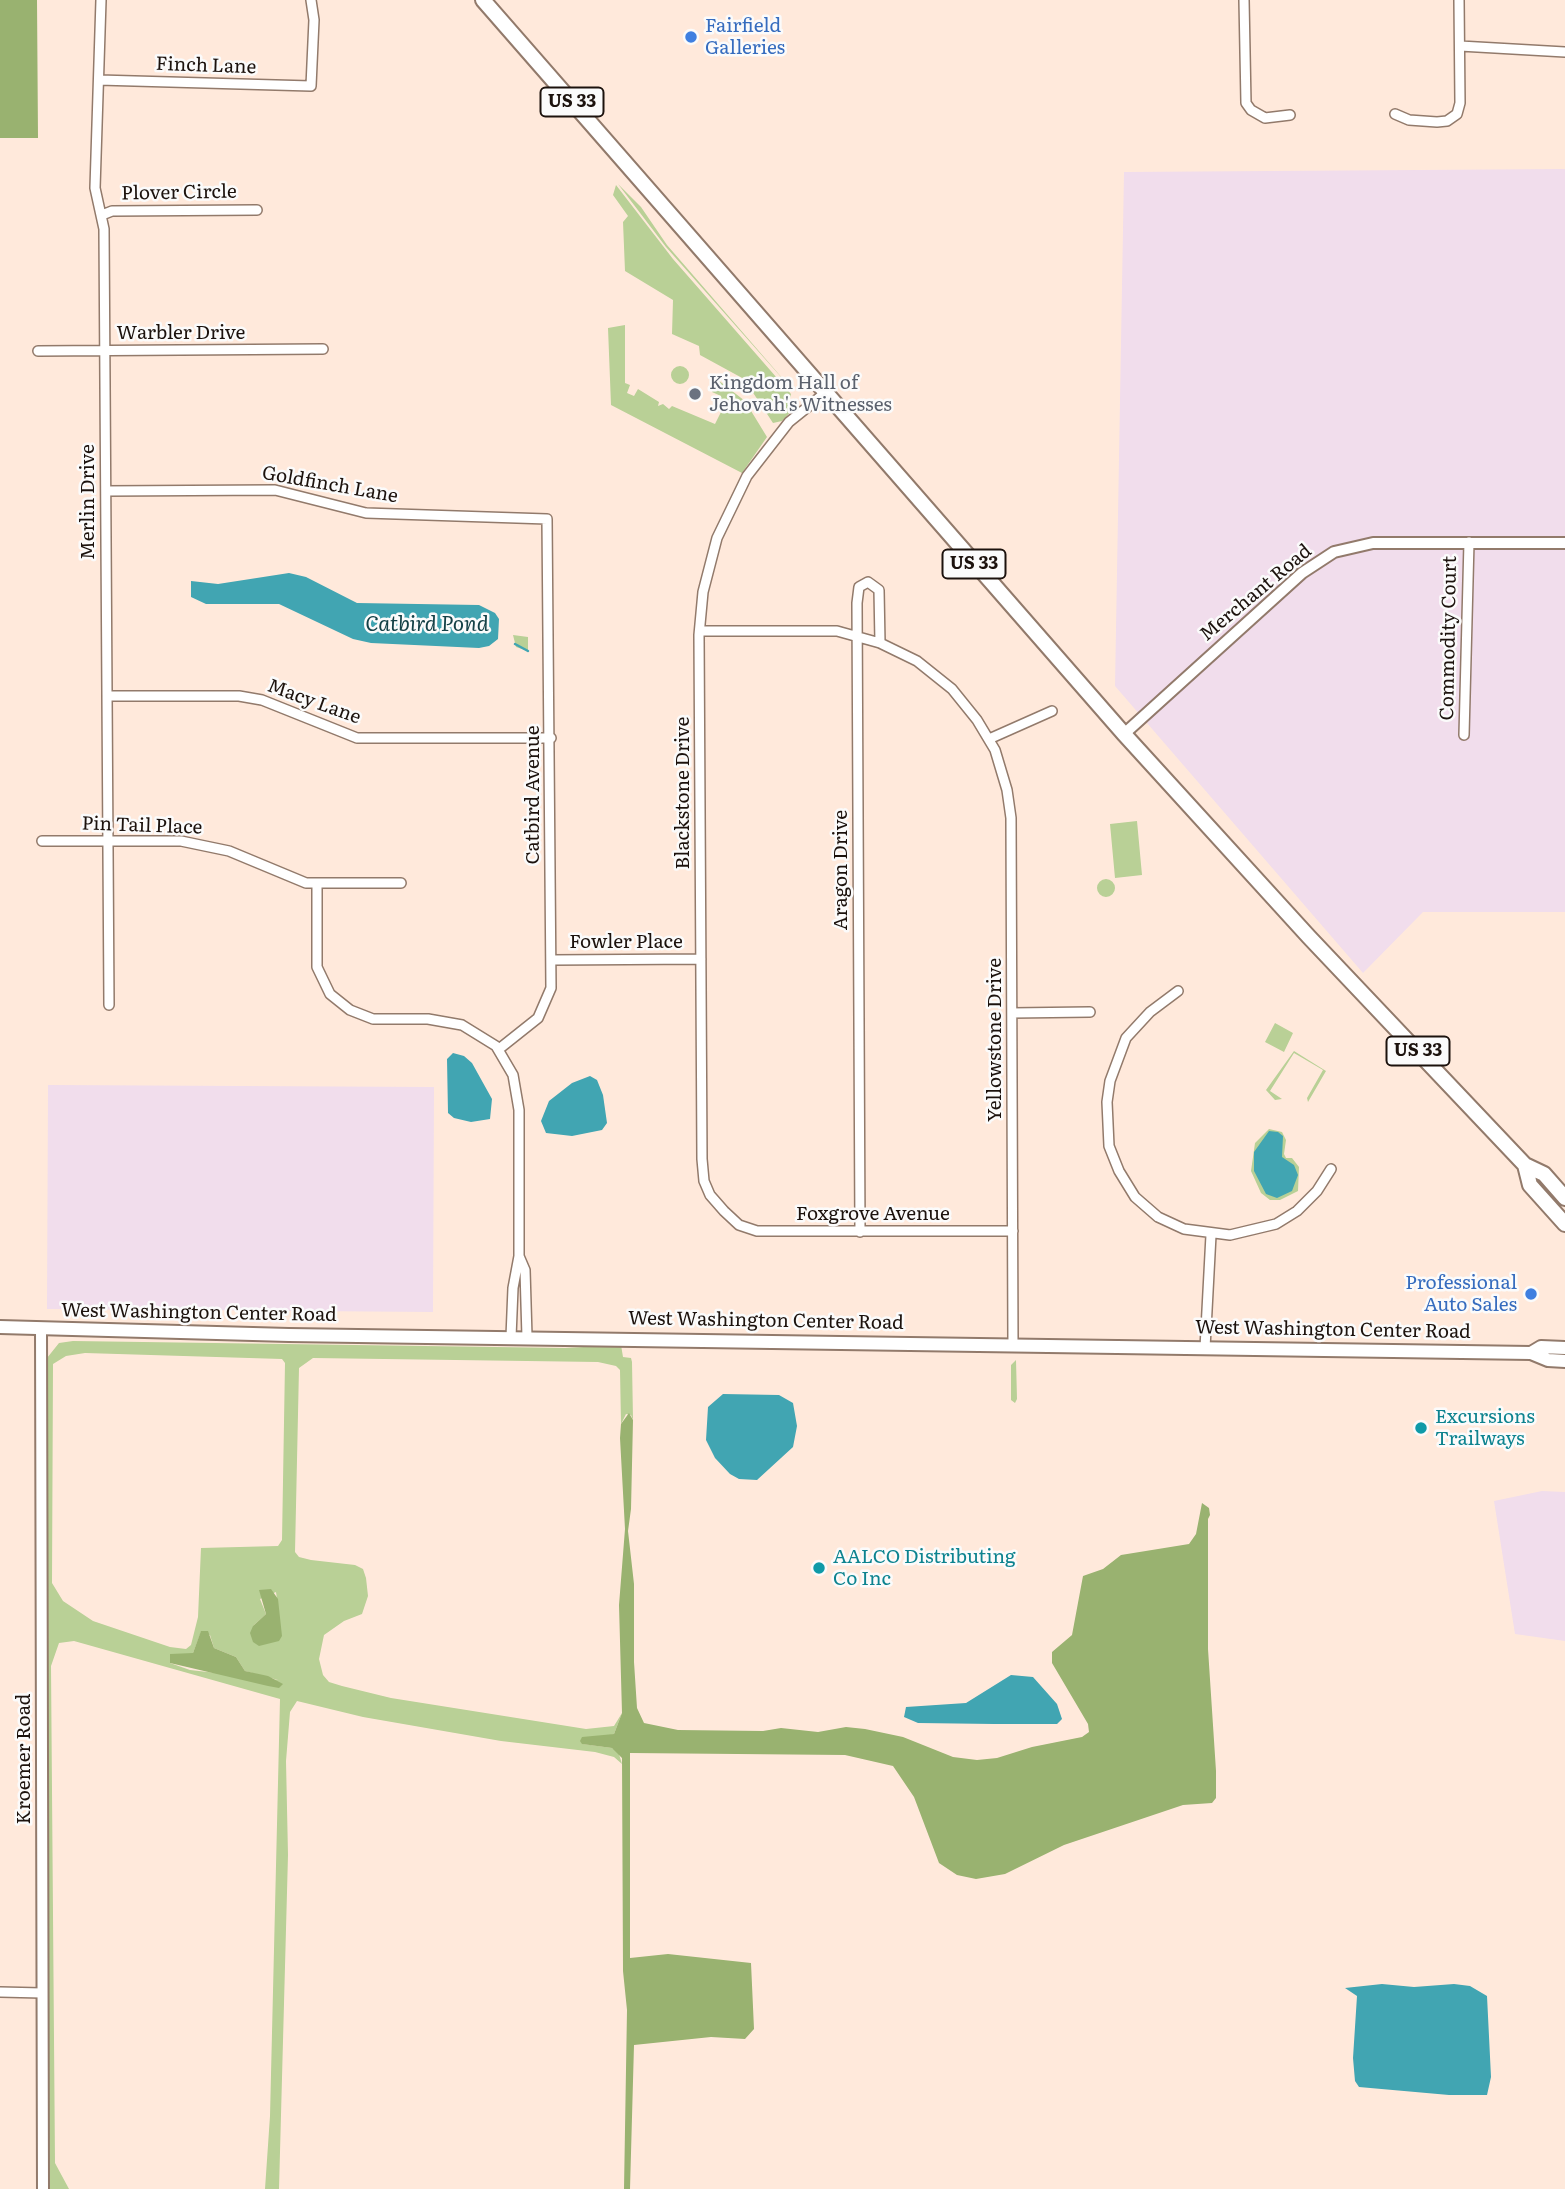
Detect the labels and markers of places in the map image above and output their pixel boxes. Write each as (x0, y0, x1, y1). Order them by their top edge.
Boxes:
place label: Fairfield Galleries (705, 15, 785, 59)
marker: Fairfield Galleries (683, 29, 699, 45)
place label: Kingdom Hall of Jehovah's Witnesses (709, 372, 892, 416)
marker: Kingdom Hall of Jehovah's Witnesses (687, 386, 703, 402)
place label: Professional Auto Sales (1405, 1272, 1517, 1316)
marker: Professional Auto Sales (1523, 1286, 1539, 1302)
place label: Excursions Trailways (1435, 1406, 1535, 1450)
marker: Excursions Trailways (1413, 1420, 1429, 1436)
place label: AALCO Distributing Co Inc (833, 1546, 1016, 1590)
marker: AALCO Distributing Co Inc (811, 1560, 827, 1576)

